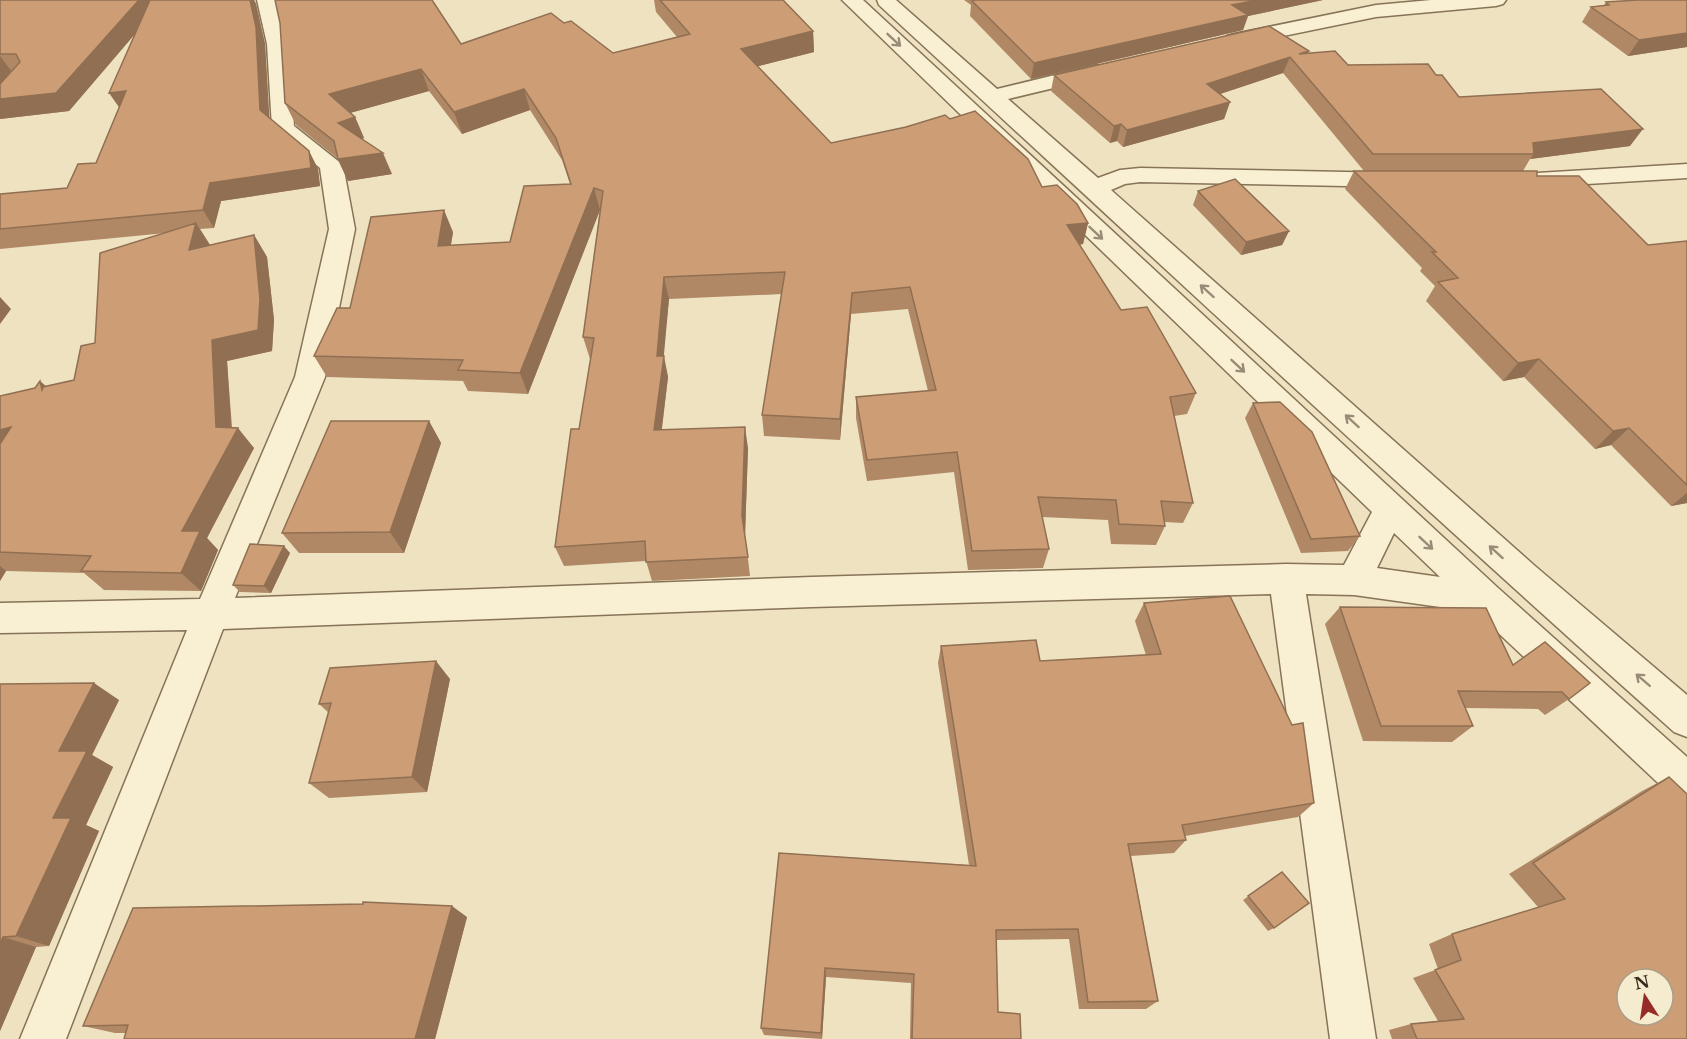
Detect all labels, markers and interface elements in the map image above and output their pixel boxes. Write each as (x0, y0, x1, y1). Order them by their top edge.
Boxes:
one-way arrow (887, 33, 902, 47)
one-way arrow (1089, 226, 1104, 240)
one-way arrow (1199, 284, 1214, 298)
one-way arrow (1231, 359, 1246, 373)
one-way arrow (1344, 414, 1359, 428)
one-way arrow (1419, 536, 1434, 550)
one-way arrow (1489, 545, 1504, 559)
one-way arrow (1636, 673, 1651, 687)
north arrow (1615, 967, 1675, 1027)
text: N (1632, 971, 1651, 994)

